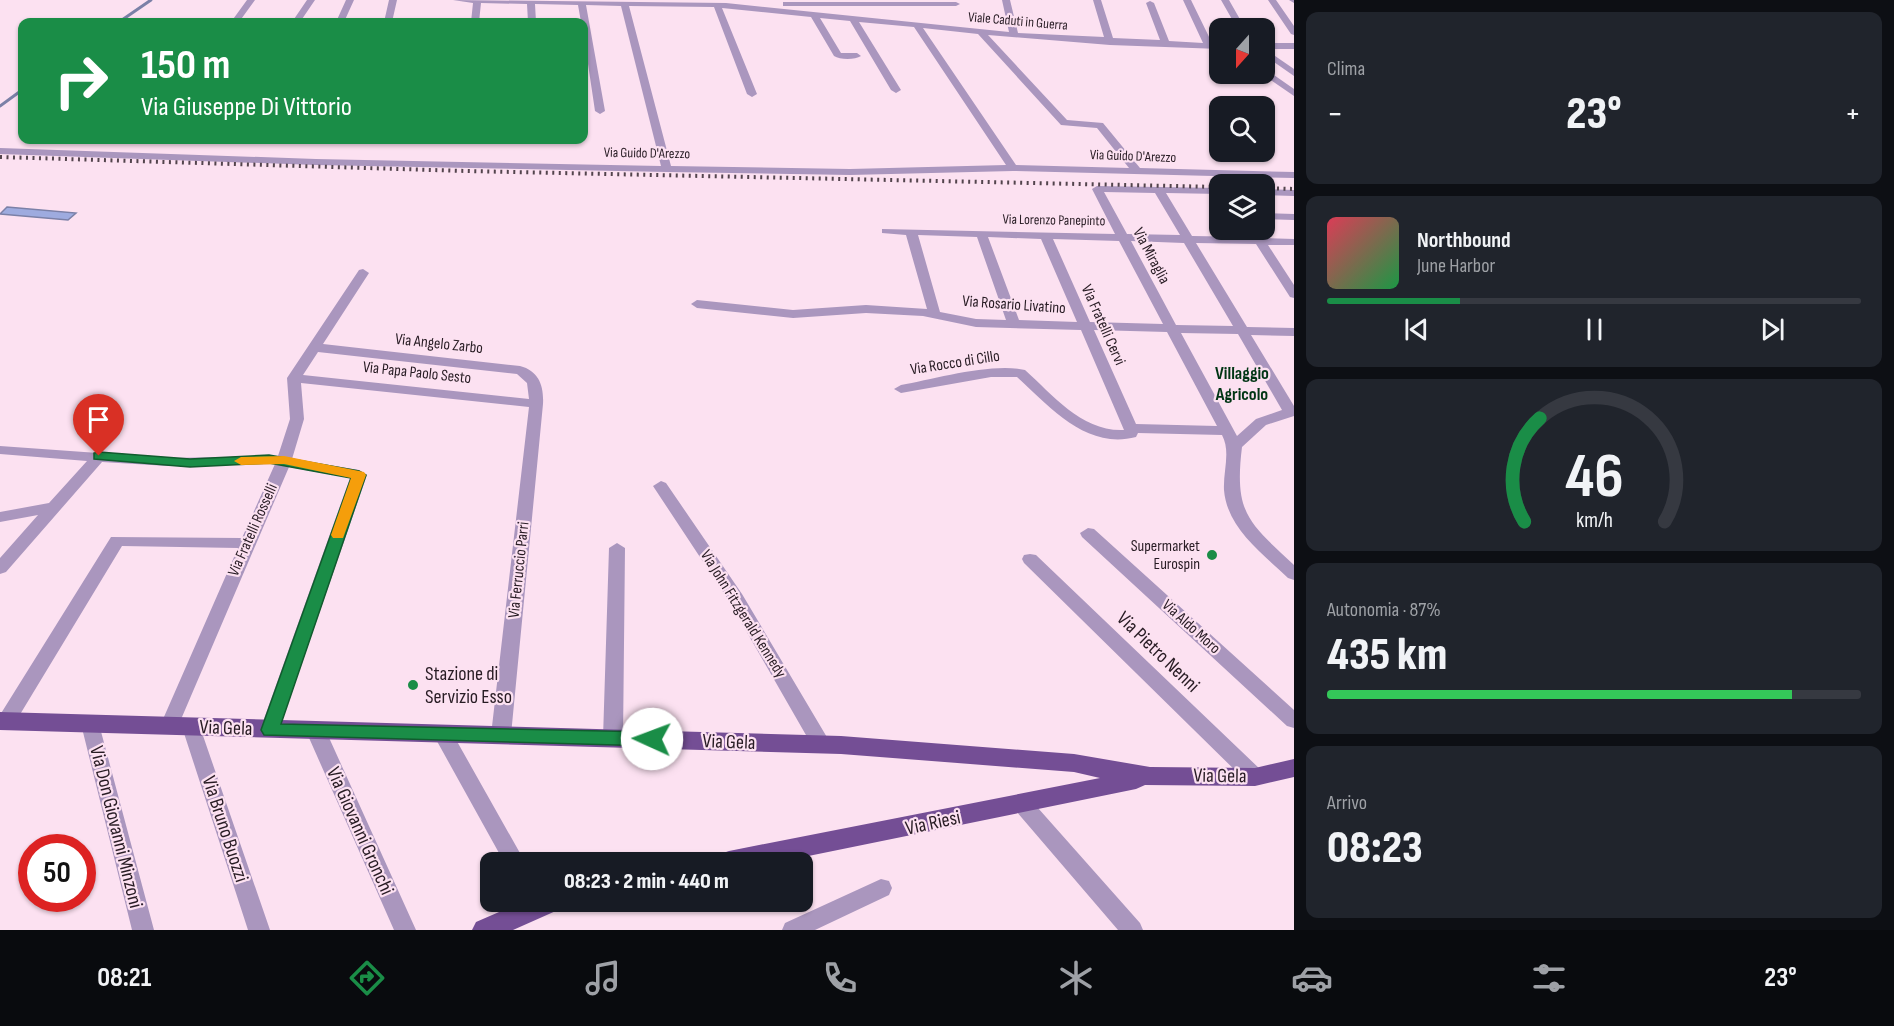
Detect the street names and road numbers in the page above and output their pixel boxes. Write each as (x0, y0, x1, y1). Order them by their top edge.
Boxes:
street label: Viale Caduti in Guerra (967, 8, 1069, 34)
street label: Via Guido D'Arezzo (604, 144, 690, 162)
street label: Via Guido D'Arezzo (1090, 146, 1177, 166)
street label: Via Lorenzo Panepinto (1002, 211, 1106, 229)
street label: Via Miraglia (1128, 225, 1174, 287)
street label: Via Fratelli Cervi (1077, 282, 1129, 368)
street label: Via Rosario Livatino (962, 292, 1066, 318)
street label: Via Angelo Zarbo (394, 330, 484, 358)
street label: Via Rocco di Cillo (909, 347, 1001, 379)
street label: Via Papa Paolo Sesto (362, 358, 472, 388)
street label: Via Fratelli Rosselli (224, 481, 282, 579)
street label: Via Ferruccio Parri (504, 521, 534, 619)
street label: Via John Fitzgerald Kennedy (696, 547, 790, 681)
street label: Via Aldo Moro (1158, 596, 1224, 658)
street label: Via Pietro Nenni (1112, 607, 1204, 697)
street label: Via Gela (199, 715, 253, 741)
street label: Via Gela (702, 729, 756, 755)
street label: Via Don Giovanni Minzoni (84, 743, 148, 911)
street label: Via Giovanni Gronchi (321, 763, 399, 899)
street label: Via Gela (1193, 764, 1247, 788)
street label: Via Bruno Buozzi (197, 773, 253, 885)
street label: Via Riesi (903, 805, 963, 841)

